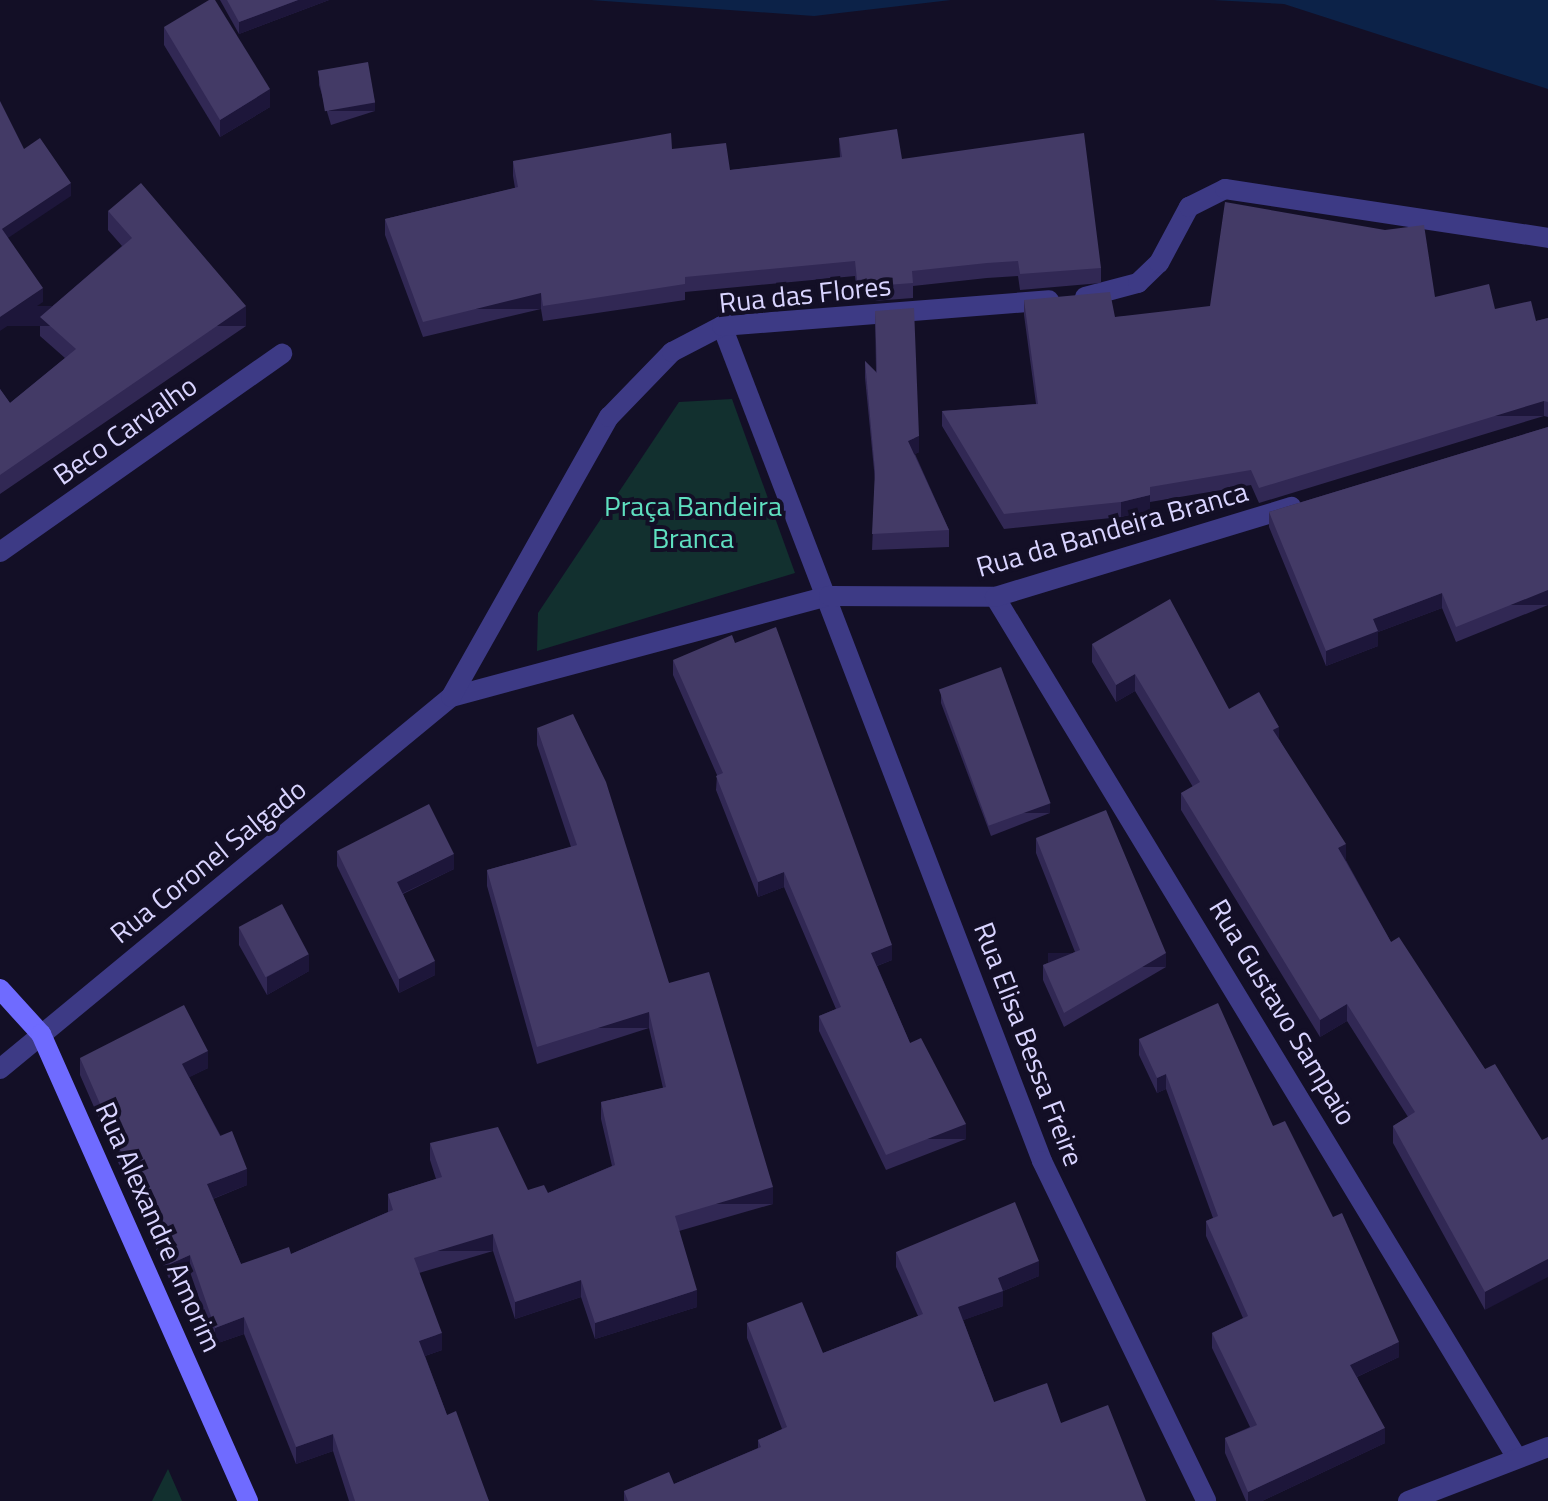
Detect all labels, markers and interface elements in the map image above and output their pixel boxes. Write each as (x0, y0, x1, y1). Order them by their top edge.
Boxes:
street label: Rua das Flores (717, 268, 893, 320)
street label: Beco Carvalho (47, 368, 203, 492)
street label: Rua da Bandeira Branca (972, 474, 1252, 584)
park label: Praça Bandeira Branca (604, 489, 782, 555)
street label: Rua Coronel Salgado (104, 772, 312, 950)
street label: Rua Gustavo Sampaio (1202, 893, 1364, 1131)
street label: Rua Elisa Bessa Freire (967, 917, 1091, 1171)
street label: Rua Alexandre Amorim (89, 1097, 229, 1357)

